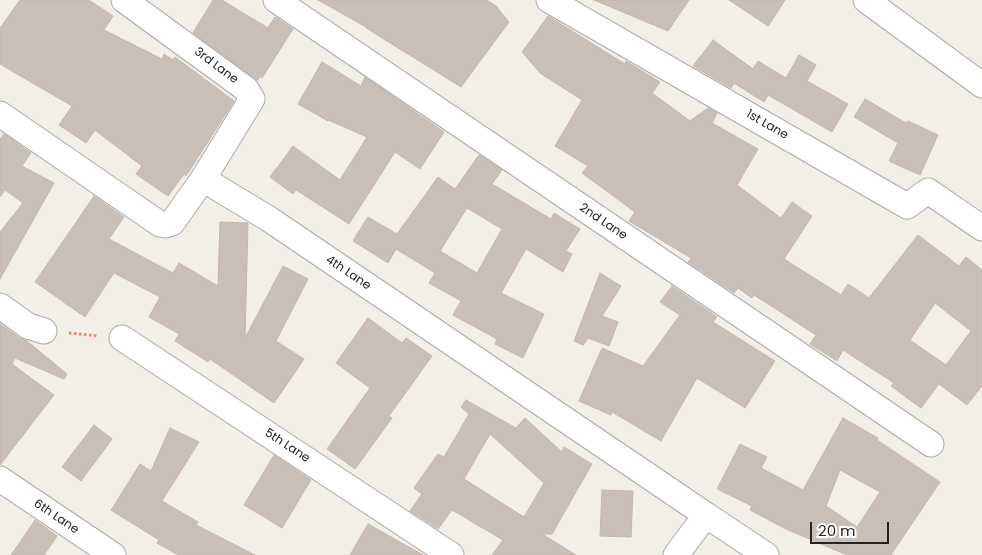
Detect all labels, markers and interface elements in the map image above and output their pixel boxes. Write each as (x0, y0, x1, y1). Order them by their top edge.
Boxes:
street label: 3rd Lane (191, 45, 241, 87)
street label: 1st Lane (743, 107, 791, 143)
street label: 2nd Lane (576, 201, 630, 243)
street label: 4th Lane (323, 253, 373, 293)
street label: 5th Lane (262, 426, 312, 466)
street label: 6th Lane (31, 497, 81, 537)
scale bar (812, 512, 891, 544)
text: 20 m (818, 520, 856, 541)

